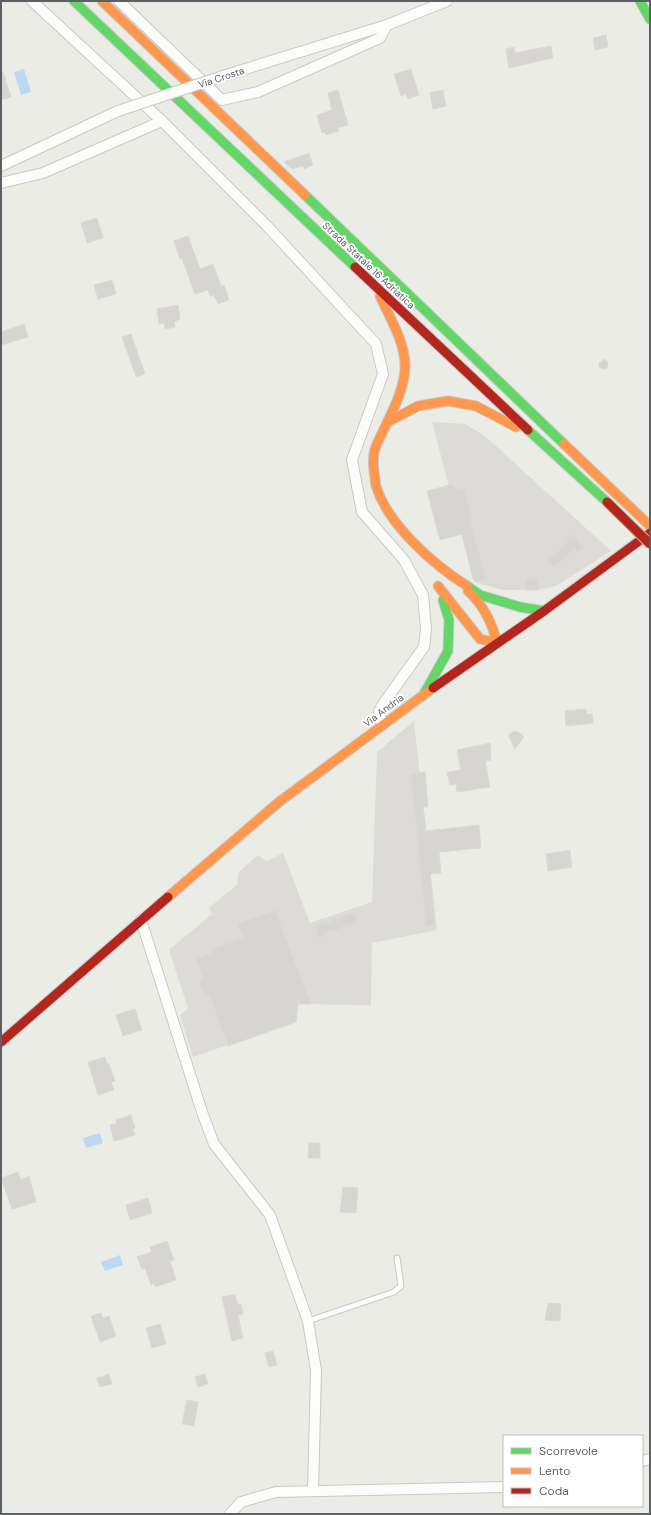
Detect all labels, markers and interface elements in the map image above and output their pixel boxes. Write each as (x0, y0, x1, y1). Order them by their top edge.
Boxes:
street label: Via Crosta (196, 64, 246, 91)
street label: Strada Statale 16 Adriatica (320, 219, 418, 312)
street label: Via Andria (360, 691, 406, 730)
legend (503, 1435, 643, 1507)
text: Scorrevole (539, 1443, 598, 1459)
text: Lento (539, 1463, 570, 1479)
text: Coda (539, 1483, 569, 1499)

